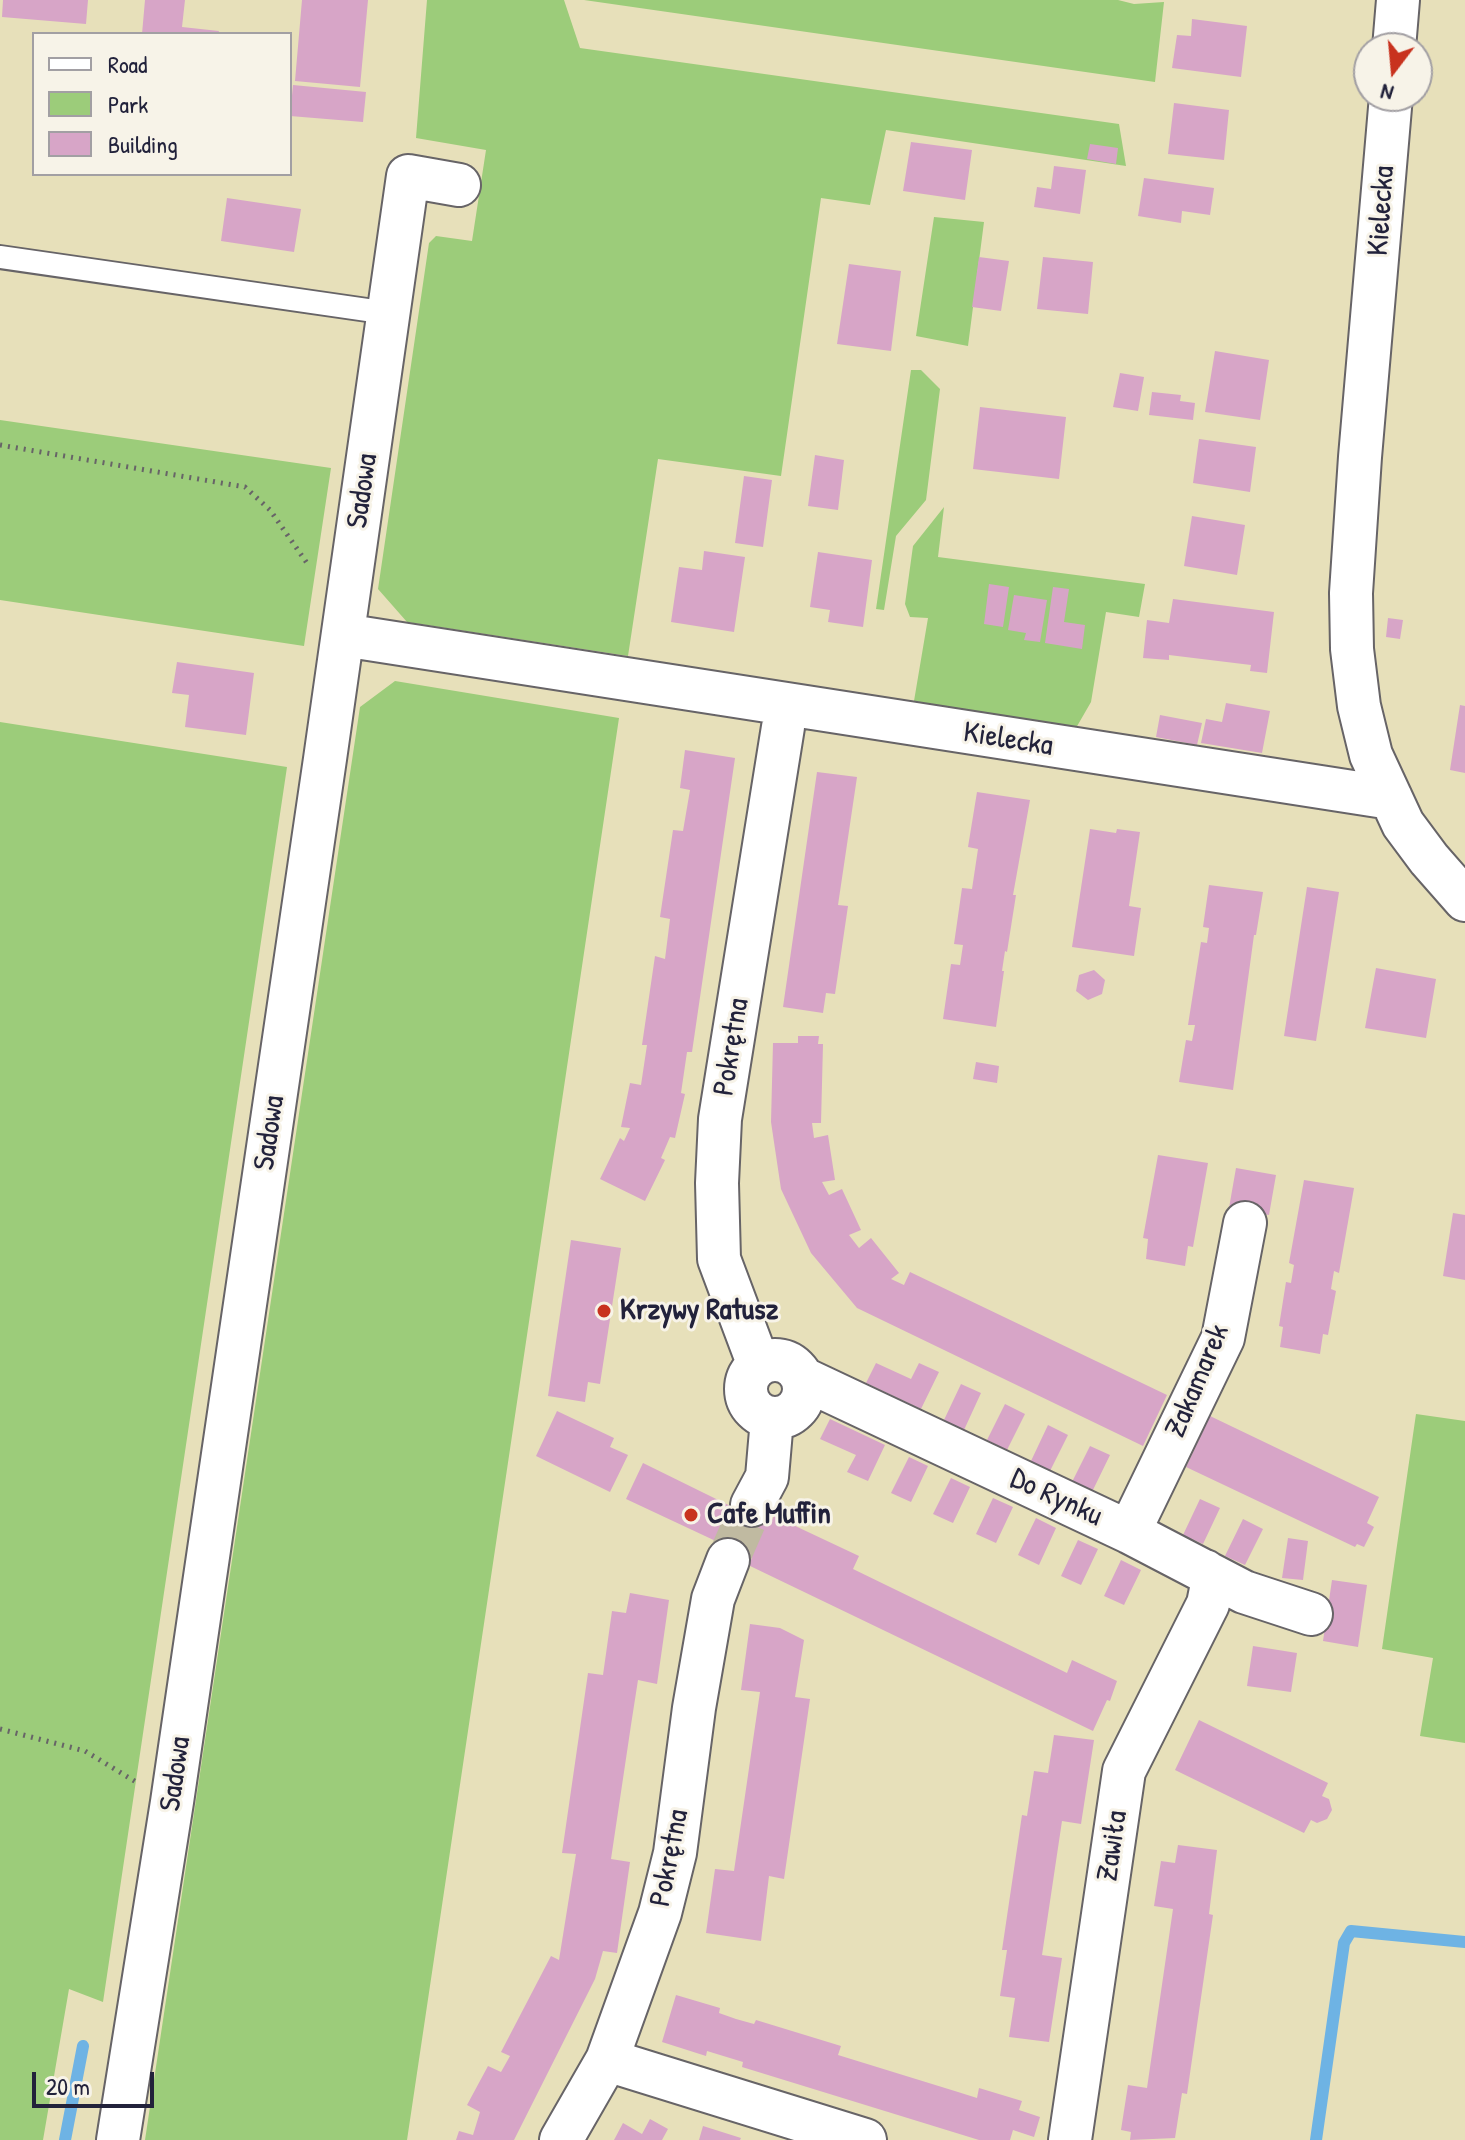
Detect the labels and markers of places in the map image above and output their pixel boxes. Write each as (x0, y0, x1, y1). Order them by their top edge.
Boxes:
place label: Krzywy Ratusz (620, 1293, 778, 1329)
marker: Krzywy Ratusz (595, 1302, 613, 1320)
place label: Cafe Muffin (707, 1497, 831, 1533)
marker: Cafe Muffin (682, 1506, 700, 1524)

